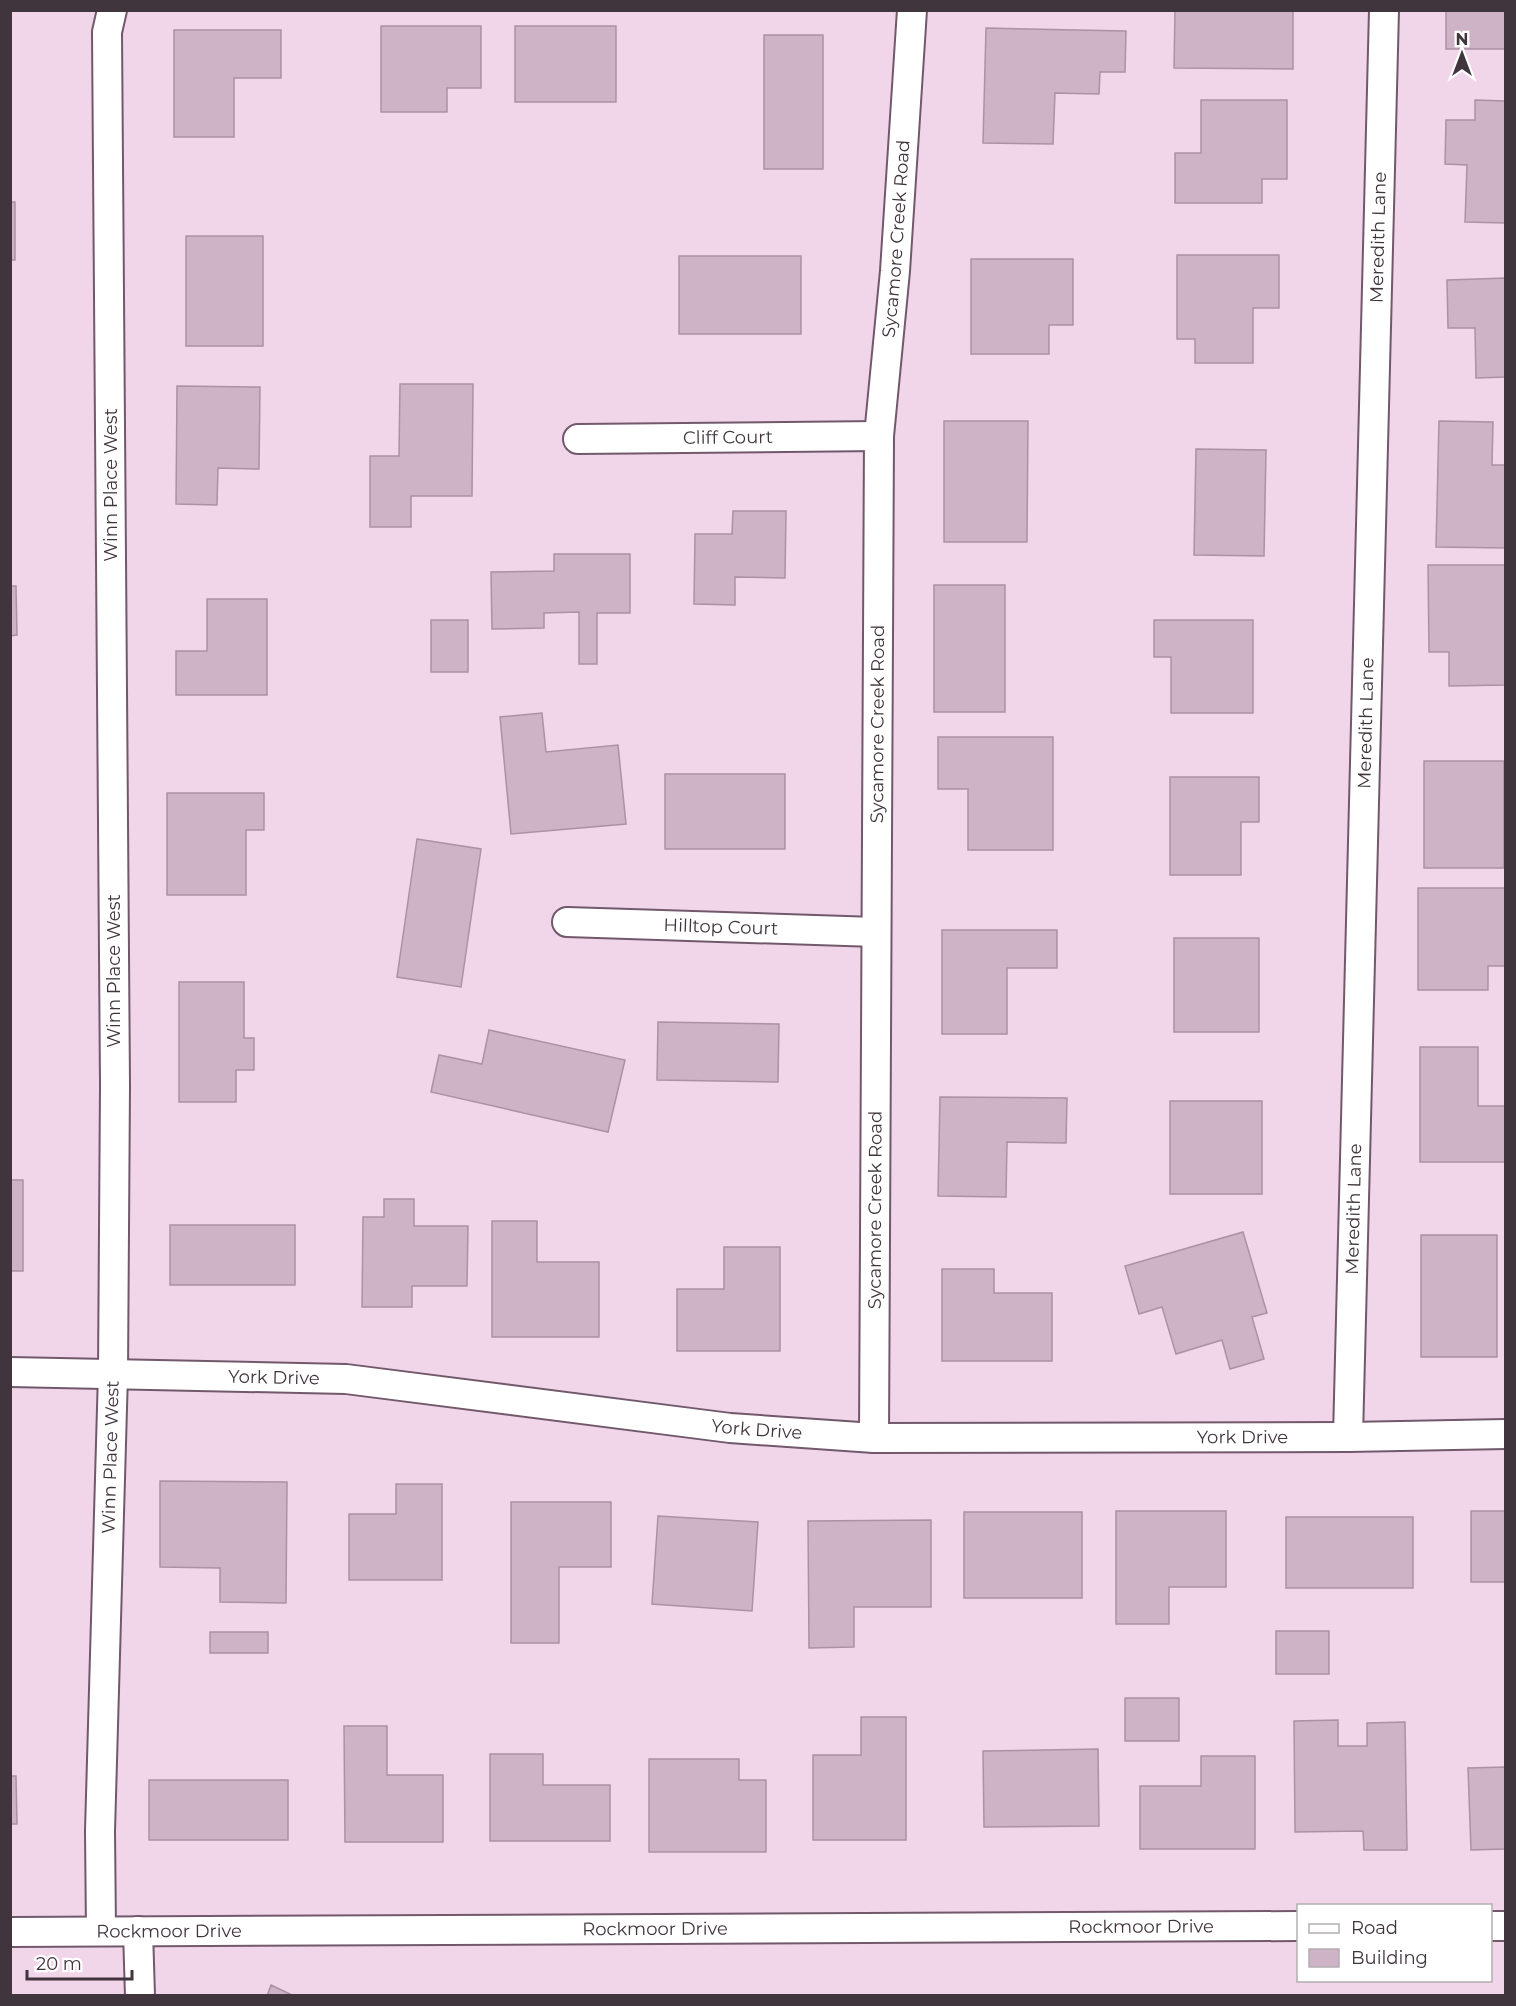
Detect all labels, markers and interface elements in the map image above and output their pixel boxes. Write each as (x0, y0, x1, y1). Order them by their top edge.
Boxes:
north arrow (1432, 24, 1492, 84)
text: N (1456, 30, 1468, 49)
street label: Sycamore Creek Road (878, 139, 915, 339)
street label: Meredith Lane (1366, 171, 1391, 303)
street label: Winn Place West (100, 408, 122, 562)
street label: Cliff Court (683, 426, 773, 449)
street label: Sycamore Creek Road (866, 625, 889, 823)
street label: Meredith Lane (1353, 657, 1379, 789)
street label: Winn Place West (103, 894, 125, 1048)
street label: Hilltop Court (663, 914, 779, 940)
street label: Sycamore Creek Road (864, 1111, 887, 1309)
street label: Meredith Lane (1341, 1143, 1366, 1275)
street label: York Drive (228, 1366, 320, 1389)
street label: Winn Place West (97, 1380, 124, 1534)
street label: York Drive (710, 1415, 803, 1444)
street label: York Drive (1197, 1426, 1288, 1448)
legend (1297, 1904, 1492, 1982)
street label: Rockmoor Drive (1068, 1915, 1214, 1938)
text: Road (1351, 1917, 1398, 1939)
street label: Rockmoor Drive (582, 1918, 728, 1940)
street label: Rockmoor Drive (96, 1920, 242, 1943)
scale bar (27, 1943, 132, 1981)
text: Building (1351, 1947, 1428, 1969)
text: 20 m (36, 1953, 82, 1975)

